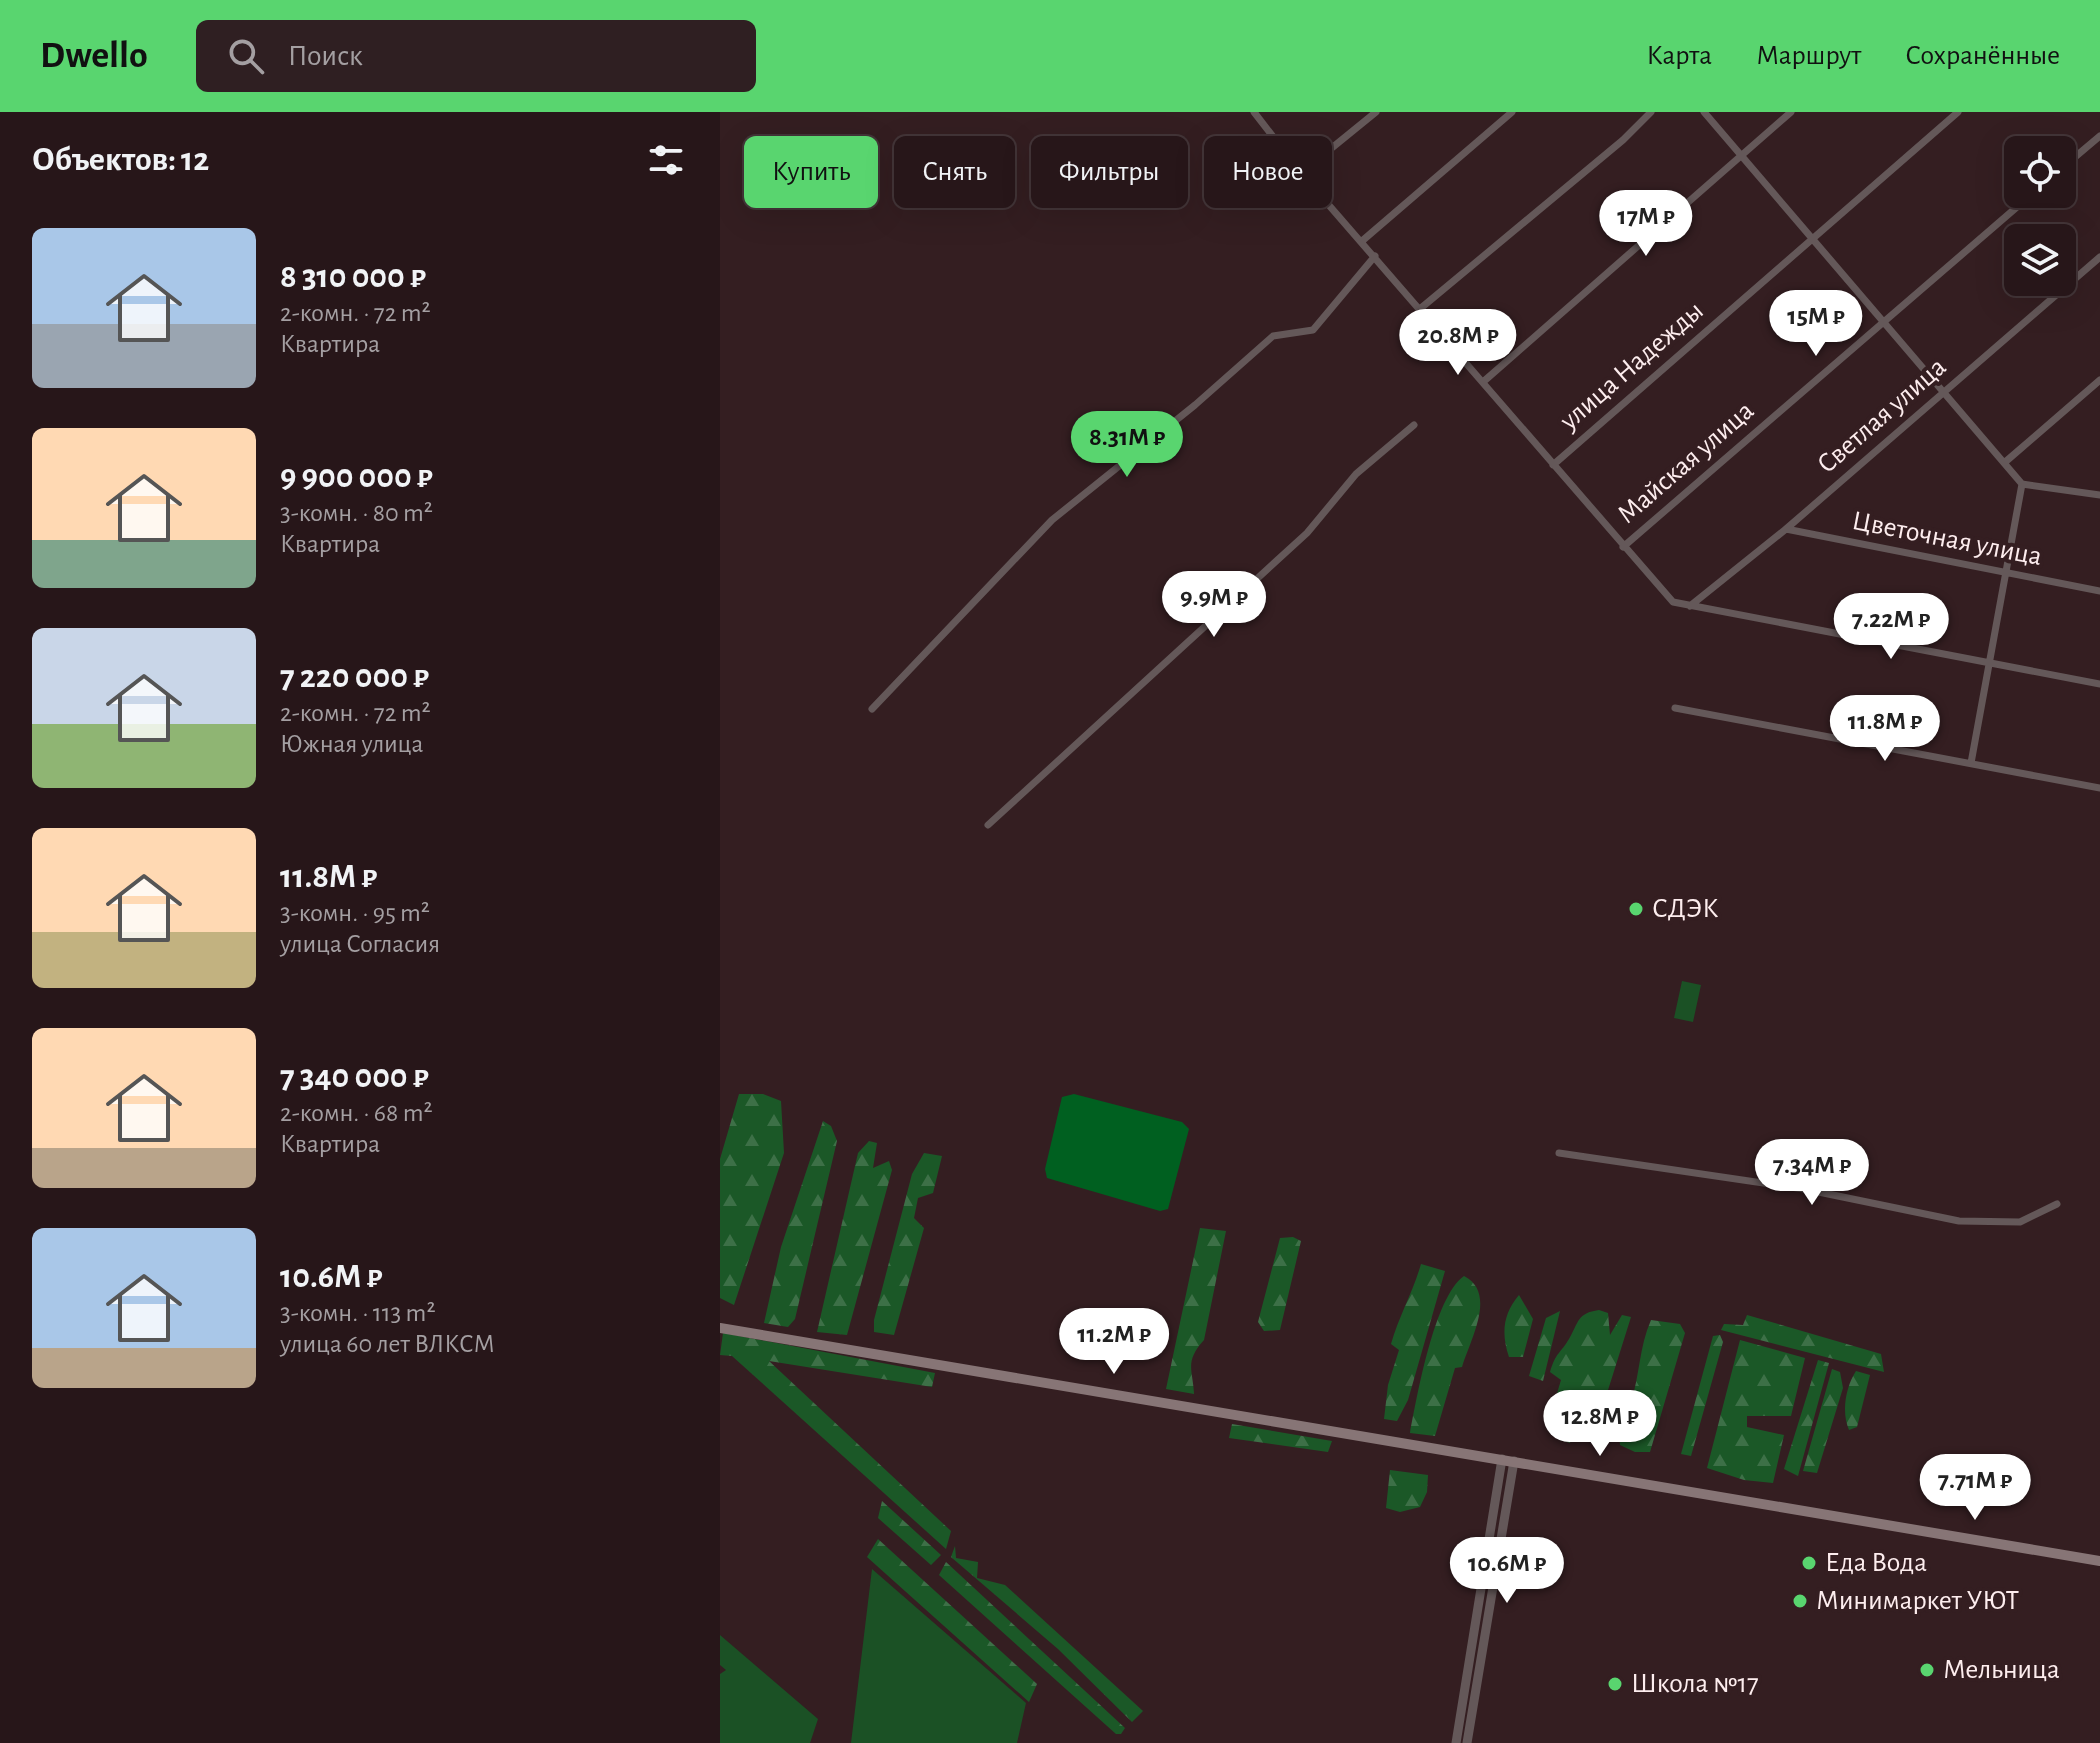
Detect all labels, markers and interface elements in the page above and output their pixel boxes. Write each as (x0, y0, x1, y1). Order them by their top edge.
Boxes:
search box (196, 20, 756, 92)
icon: search (224, 34, 268, 78)
text: Dwello (40, 37, 148, 75)
text: Поиск (288, 41, 363, 71)
text: Карта (1646, 42, 1712, 70)
text: Маршрут (1756, 42, 1861, 70)
text: Сохранённые (1905, 42, 2060, 70)
chip: Купить (744, 136, 878, 208)
chip: Снять (894, 136, 1015, 208)
chip: Фильтры (1031, 136, 1188, 208)
chip: Новое (1204, 136, 1332, 208)
map controls (2004, 136, 2076, 296)
button: locate (2004, 136, 2076, 208)
icon: filters (644, 138, 688, 182)
text: Объектов: 12 (32, 143, 209, 177)
pin: 17M ₽ (1590, 190, 1702, 258)
text: 17M ₽ (1617, 203, 1675, 229)
button: layers (2004, 224, 2076, 296)
icon: home (96, 260, 192, 356)
text: 8 310 000 ₽ (280, 260, 426, 294)
pin: 15M ₽ (1760, 290, 1872, 358)
street label: улица Надежды (1554, 297, 1709, 436)
text: 2-комн. · 72 m² (280, 300, 431, 326)
text: 15M ₽ (1787, 303, 1845, 329)
pin: 20.8M ₽ (1384, 309, 1532, 377)
text: 20.8M ₽ (1417, 322, 1499, 348)
text: Квартира (280, 331, 380, 357)
street label: Светлая улица (1812, 353, 1952, 479)
street label: Майская улица (1613, 396, 1760, 529)
pin: 8.31M ₽ (1053, 411, 1201, 479)
text: 8.31M ₽ (1089, 424, 1165, 450)
icon: home (96, 460, 192, 556)
text: 9 900 000 ₽ (280, 460, 433, 494)
text: 3-комн. · 80 m² (280, 500, 433, 526)
street label: Цветочная улица (1850, 507, 2045, 571)
text: Квартира (280, 531, 380, 557)
pin: 9.9M ₽ (1149, 571, 1279, 639)
text: 9.9M ₽ (1180, 584, 1248, 610)
pin: 7.22M ₽ (1817, 593, 1965, 661)
text: 7.22M ₽ (1852, 606, 1930, 632)
icon: home (96, 660, 192, 756)
text: 7 220 000 ₽ (280, 660, 429, 694)
pin: 11.8M ₽ (1811, 695, 1959, 763)
text: 2-комн. · 72 m² (280, 700, 431, 726)
text: 11.8M ₽ (1848, 708, 1922, 734)
text: Южная улица (280, 731, 424, 757)
icon: home (96, 860, 192, 956)
text: 11.8M ₽ (280, 860, 377, 894)
place label: СДЭК (1652, 895, 1719, 923)
text: 3-комн. · 95 m² (280, 900, 430, 926)
marker: СДЭК (1627, 900, 1645, 918)
text: улица Согласия (280, 931, 440, 957)
icon: home (96, 1060, 192, 1156)
text: 7 340 000 ₽ (280, 1060, 429, 1094)
text: 2-комн. · 68 m² (280, 1100, 433, 1126)
text: Квартира (280, 1131, 380, 1157)
pin: 7.34M ₽ (1738, 1139, 1886, 1207)
text: 7.34M ₽ (1773, 1152, 1851, 1178)
icon: home (96, 1260, 192, 1356)
text: 10.6M ₽ (280, 1260, 382, 1294)
text: 3-комн. · 113 m² (280, 1300, 435, 1326)
pin: 11.2M ₽ (1040, 1308, 1188, 1376)
text: 11.2M ₽ (1077, 1321, 1151, 1347)
text: улица 60 лет ВЛКСМ (280, 1331, 495, 1357)
pin: 12.8M ₽ (1526, 1390, 1674, 1458)
text: 12.8M ₽ (1561, 1403, 1639, 1429)
pin: 7.71M ₽ (1901, 1454, 2049, 1522)
text: 7.71M ₽ (1938, 1467, 2012, 1493)
pin: 10.6M ₽ (1433, 1537, 1581, 1605)
place label: Еда Вода (1825, 1549, 1927, 1577)
text: 10.6M ₽ (1468, 1550, 1546, 1576)
marker: Еда Вода (1800, 1554, 1818, 1572)
place label: Минимаркет УЮТ (1816, 1587, 2019, 1615)
marker: Минимаркет УЮТ (1791, 1592, 1809, 1610)
place label: Мельница (1943, 1656, 2060, 1684)
marker: Мельница (1918, 1661, 1936, 1679)
place label: Школа №17 (1631, 1670, 1759, 1698)
marker: Школа №17 (1606, 1675, 1624, 1693)

